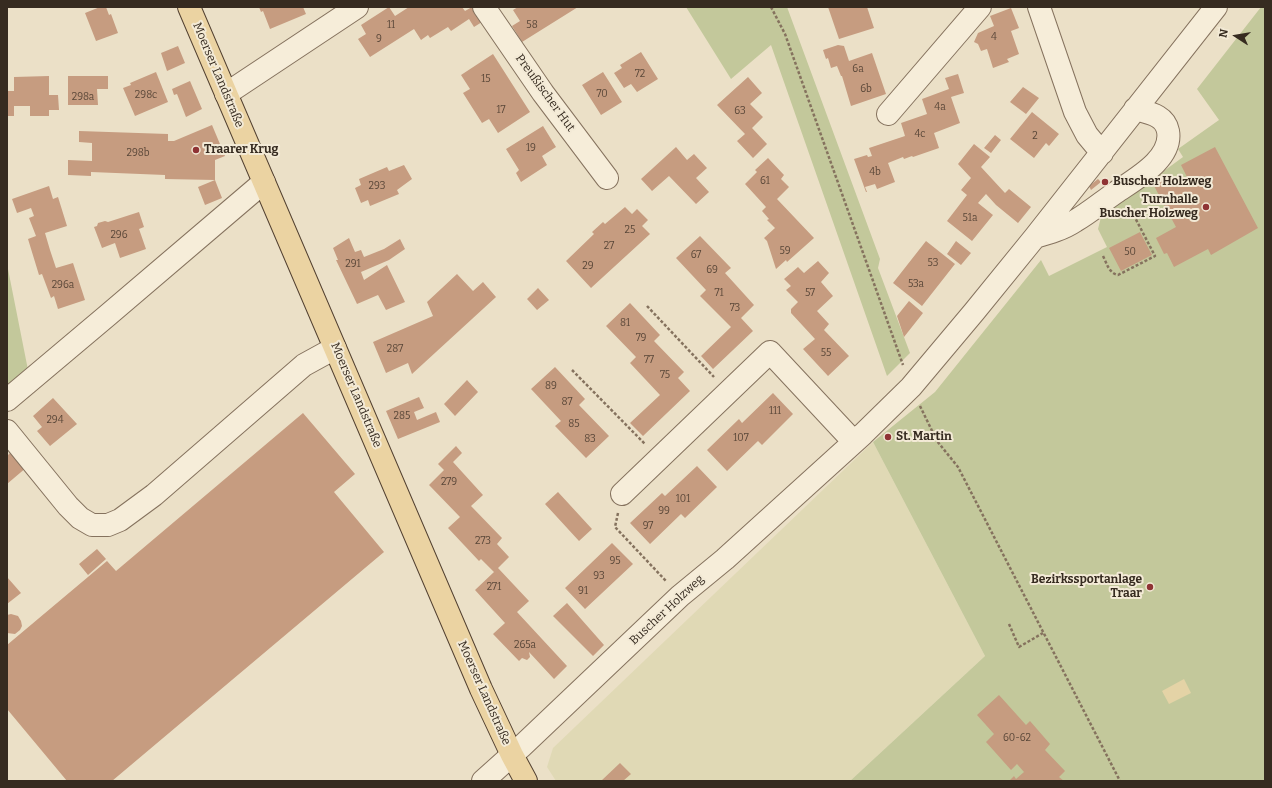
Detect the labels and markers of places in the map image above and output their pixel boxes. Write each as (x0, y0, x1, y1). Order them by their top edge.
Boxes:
place label: Traarer Krug (204, 143, 278, 157)
marker: Traarer Krug (191, 145, 201, 155)
place label: Buscher Holzweg (1113, 175, 1211, 189)
marker: Buscher Holzweg (1100, 177, 1110, 187)
place label: Turnhalle Buscher Holzweg (1100, 193, 1198, 221)
marker: Turnhalle Buscher Holzweg (1201, 202, 1211, 212)
place label: St. Martin (896, 430, 952, 444)
marker: St. Martin (883, 432, 893, 442)
place label: Bezirkssportanlage Traar (1031, 573, 1142, 601)
marker: Bezirkssportanlage Traar (1145, 582, 1155, 592)

